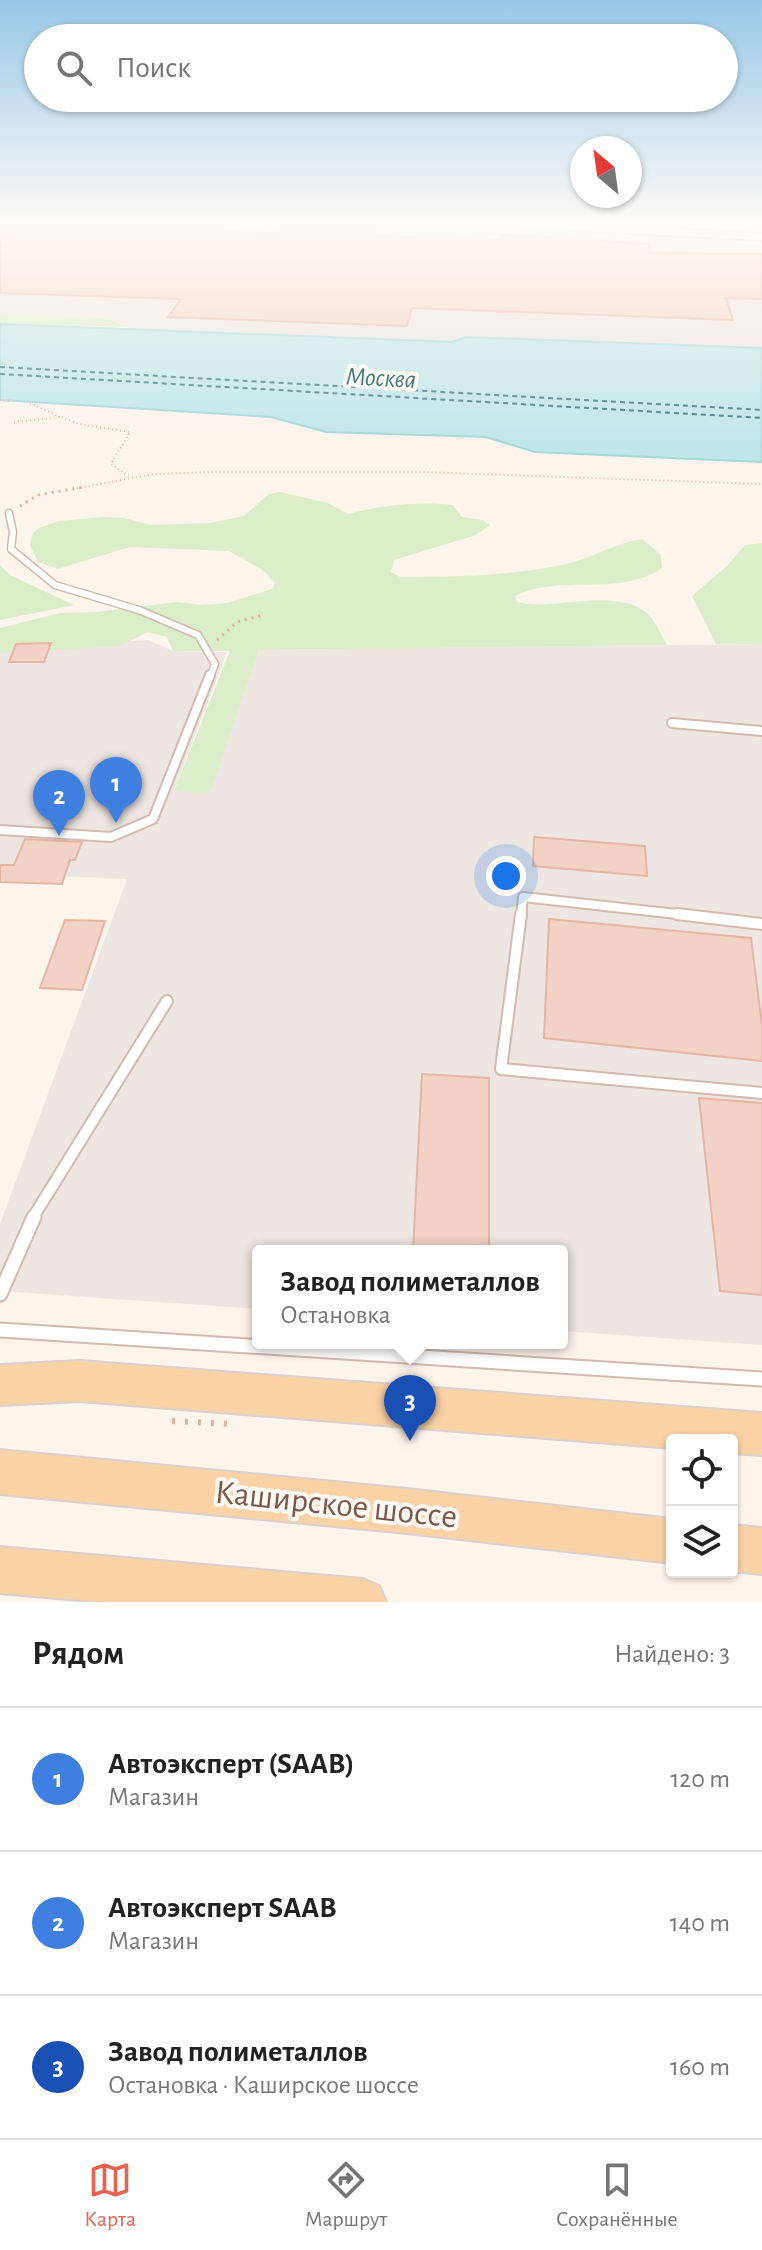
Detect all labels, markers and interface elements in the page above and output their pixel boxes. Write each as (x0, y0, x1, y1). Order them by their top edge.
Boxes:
search box (24, 24, 738, 112)
icon: search (52, 46, 96, 90)
text: Поиск (116, 53, 191, 83)
north arrow (570, 136, 642, 208)
water label: Москва (345, 363, 417, 393)
pin: 1 (90, 757, 142, 823)
pin: 2 (33, 770, 85, 836)
your location (486, 856, 526, 896)
popup (252, 1245, 568, 1349)
text: Завод полиметаллов (280, 1267, 540, 1297)
text: Остановка (280, 1302, 391, 1328)
pin: 3 (384, 1375, 436, 1441)
map controls (666, 1434, 738, 1578)
button: locate (666, 1434, 738, 1506)
street label: Каширское шоссе (213, 1475, 459, 1535)
button: layers (666, 1506, 738, 1578)
text: Рядом (32, 1637, 124, 1671)
text: Найдено: 3 (614, 1641, 730, 1667)
text: Автоэксперт (SAAB) (108, 1749, 354, 1779)
text: 1 (53, 1766, 63, 1792)
text: 120 m (670, 1766, 730, 1792)
text: Магазин (108, 1784, 199, 1810)
text: Автоэксперт SAAB (108, 1893, 337, 1923)
text: 2 (52, 1910, 64, 1936)
text: 140 m (670, 1910, 730, 1936)
text: Магазин (108, 1928, 199, 1954)
text: Завод полиметаллов (108, 2037, 368, 2067)
text: 3 (52, 2054, 64, 2080)
text: 160 m (670, 2054, 730, 2080)
text: Остановка · Каширское шоссе (108, 2072, 419, 2098)
tab: Карта (84, 2158, 136, 2232)
tab: Маршрут (305, 2158, 387, 2232)
tab: Сохранённые (556, 2158, 678, 2232)

